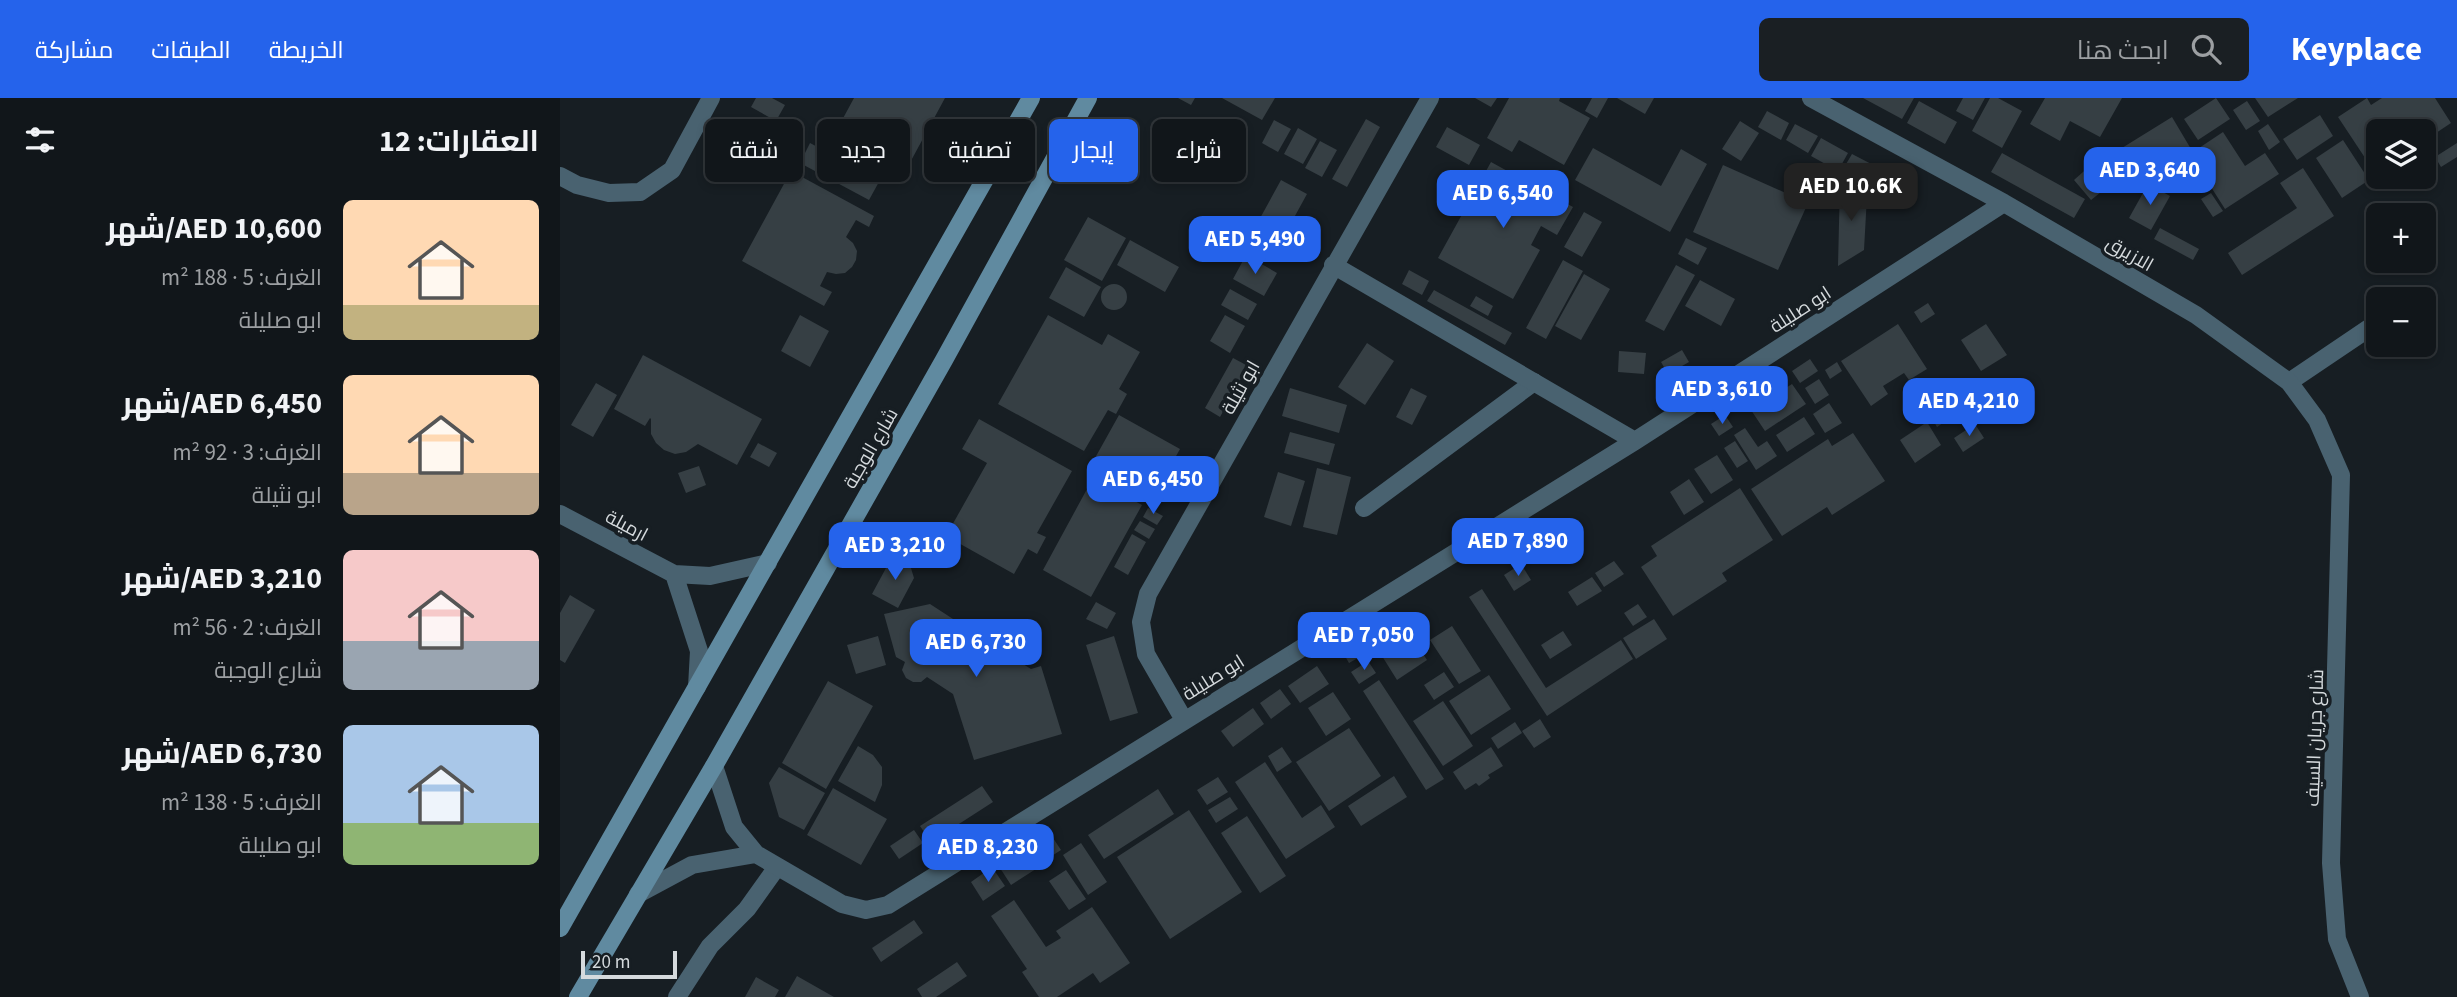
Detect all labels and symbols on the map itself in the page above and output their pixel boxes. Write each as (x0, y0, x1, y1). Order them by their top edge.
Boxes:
pin: AED 3,640 (2070, 148, 2230, 207)
pin: AED 10.6K (1771, 164, 1931, 223)
pin: AED 6,540 (1423, 170, 1583, 230)
pin: AED 5,490 (1175, 216, 1335, 276)
street label: الازيرق (2100, 230, 2158, 279)
street label: ابو صليلة (1765, 280, 1837, 340)
street label: ابو نثيلة (1215, 356, 1267, 420)
pin: AED 3,610 (1642, 366, 1802, 426)
pin: AED 4,210 (1889, 378, 2049, 438)
street label: شارع الوجبة (837, 403, 905, 494)
pin: AED 6,450 (1073, 456, 1233, 516)
street label: ارميلة (600, 504, 652, 549)
pin: AED 7,890 (1438, 518, 1598, 578)
pin: AED 3,210 (815, 522, 975, 582)
pin: AED 7,050 (1284, 612, 1444, 672)
pin: AED 6,730 (896, 620, 1056, 679)
street label: ابو صليلة (1177, 649, 1250, 708)
street label: شارع جريان السيف (2300, 669, 2331, 807)
pin: AED 8,230 (908, 824, 1068, 884)
scale bar (581, 948, 677, 980)

